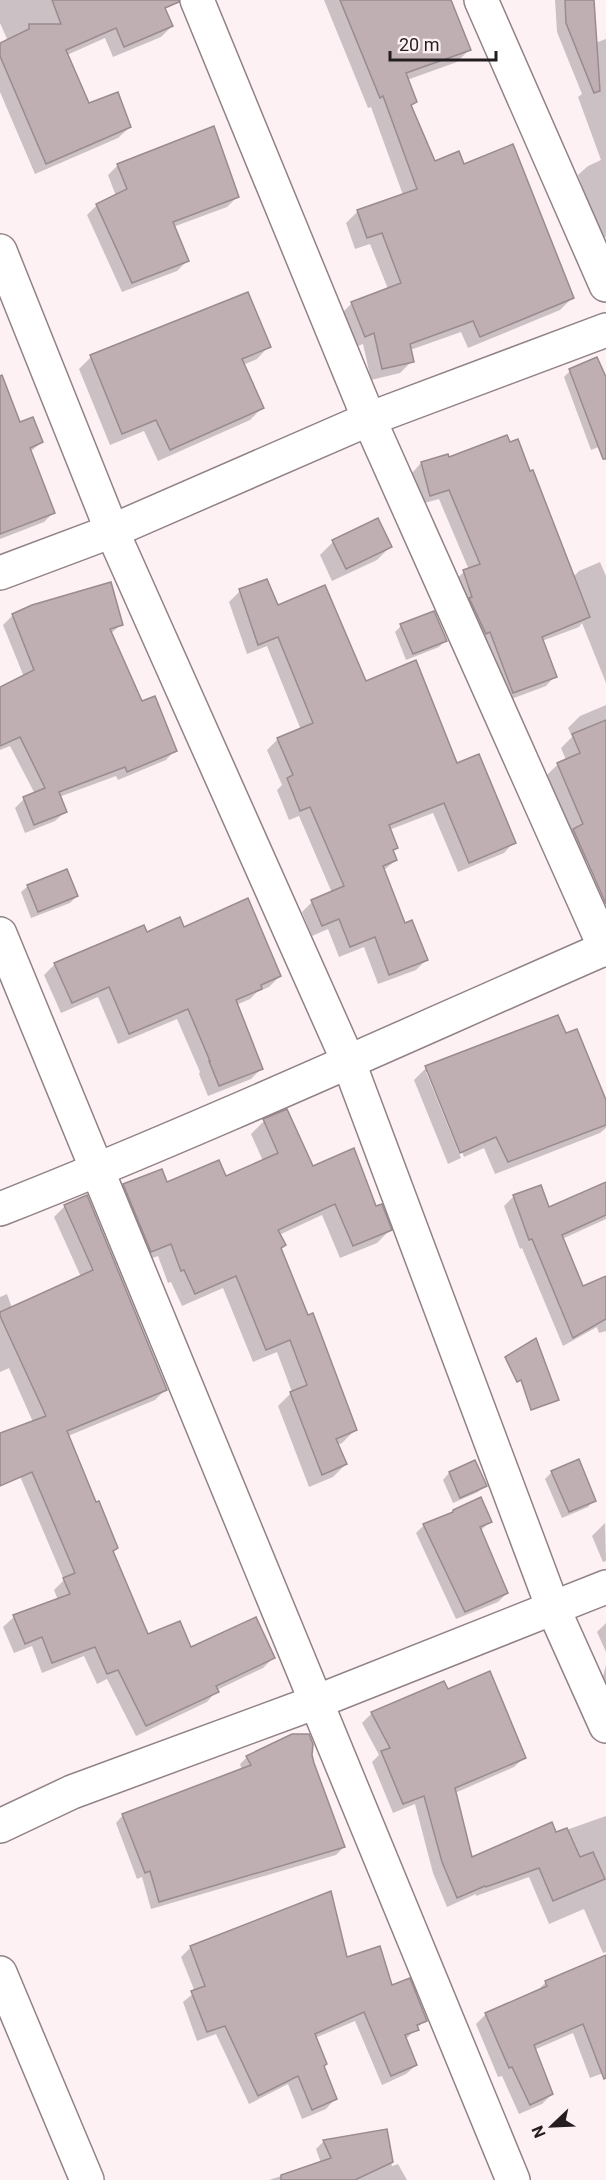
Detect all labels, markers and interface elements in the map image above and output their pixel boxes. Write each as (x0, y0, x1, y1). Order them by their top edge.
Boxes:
scale bar (390, 24, 496, 62)
text: 20 m (399, 34, 439, 55)
north arrow (522, 2096, 582, 2156)
text: N (528, 2123, 550, 2141)

